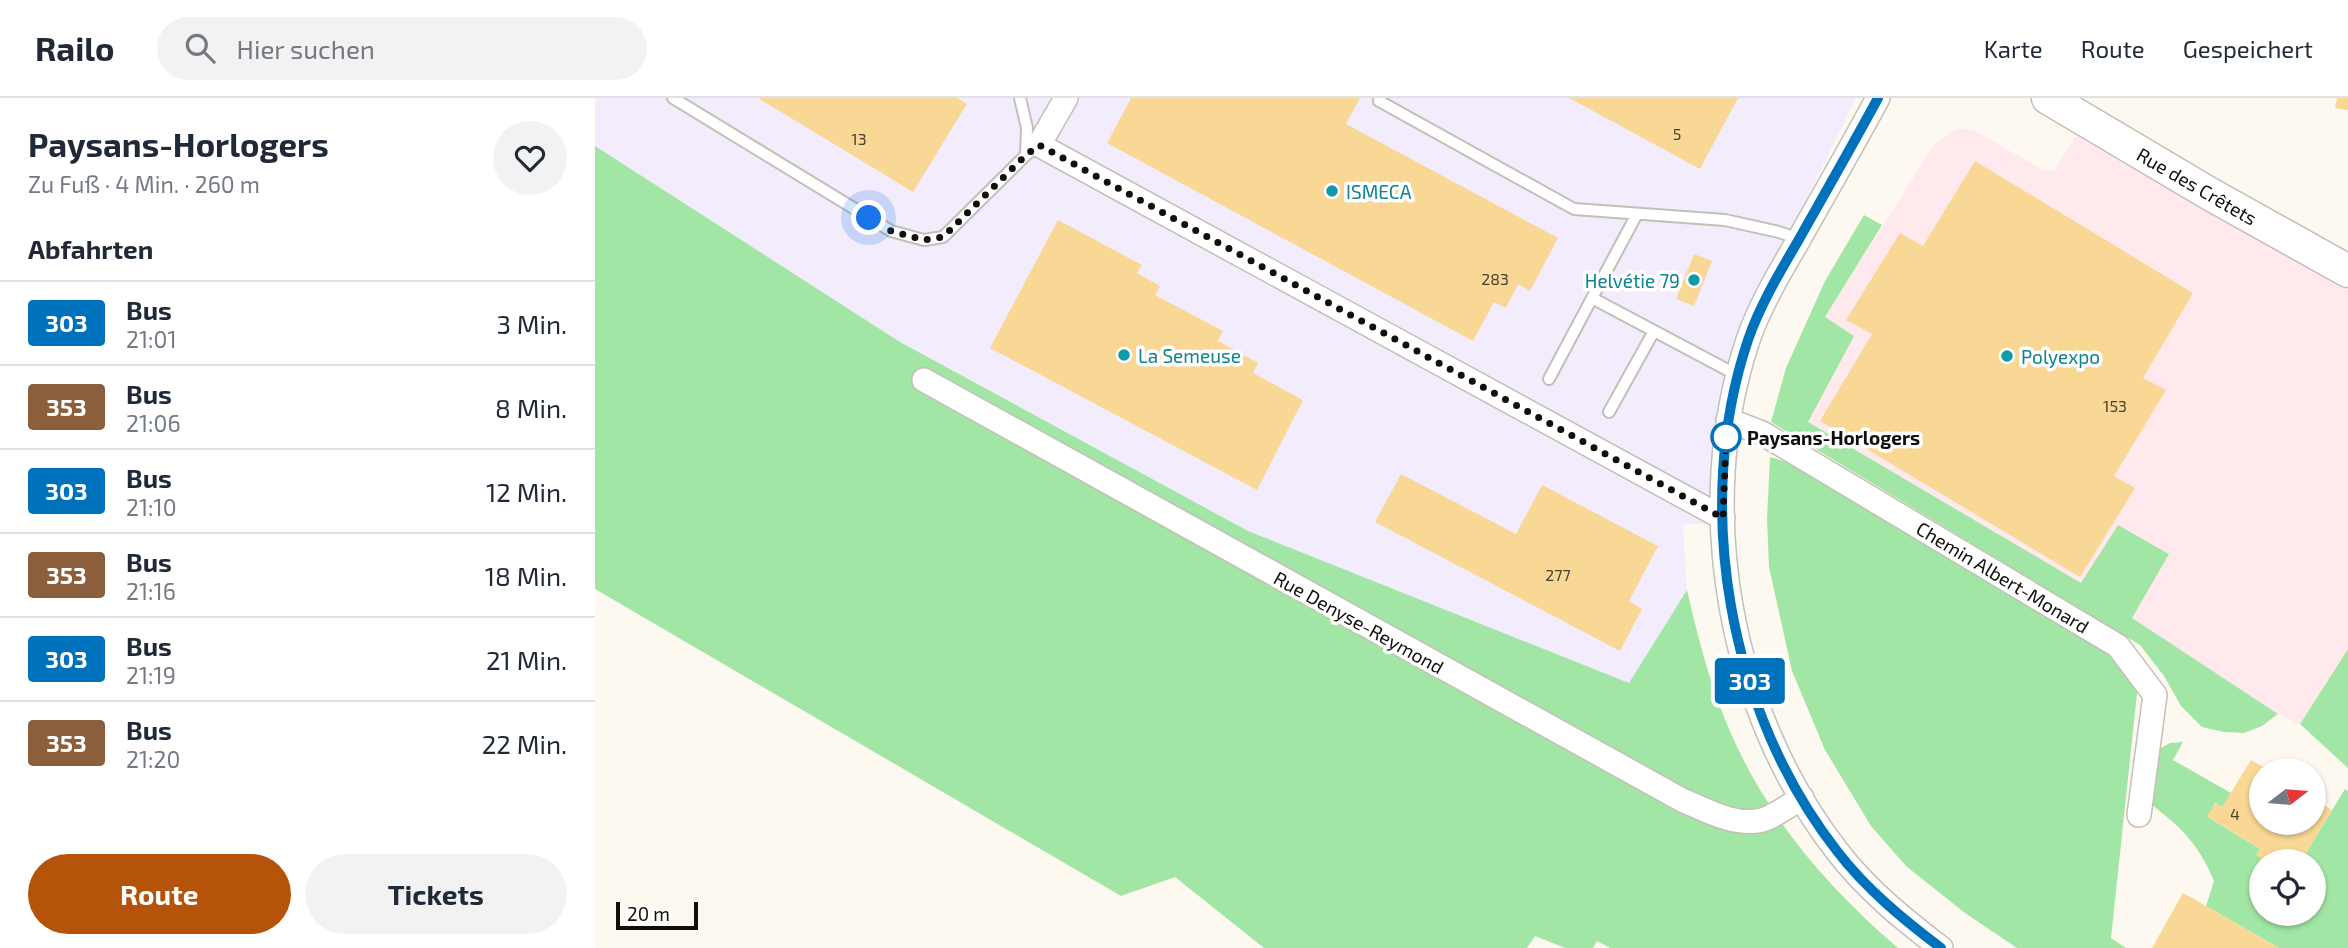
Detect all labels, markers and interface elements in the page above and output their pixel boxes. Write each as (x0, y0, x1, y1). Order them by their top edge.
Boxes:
search box (157, 17, 647, 80)
text: Railo (35, 28, 115, 68)
icon: search (181, 29, 219, 67)
text: Hier suchen (237, 33, 375, 64)
text: Karte (1984, 34, 2043, 63)
text: Route (2081, 34, 2145, 63)
text: Gespeichert (2183, 34, 2313, 63)
button: heart (493, 121, 567, 195)
text: Paysans-Horlogers (28, 124, 329, 164)
house number: 5 (1673, 124, 1681, 143)
house number: 13 (851, 129, 867, 148)
street label: Rue des Crêtets (2133, 142, 2261, 230)
text: Zu Fuß · 4 Min. · 260 m (28, 170, 260, 198)
place label: ISMECA (1346, 180, 1412, 203)
marker: ISMECA (1324, 183, 1340, 199)
your location (851, 200, 886, 235)
text: Abfahrten (28, 233, 153, 264)
house number: 283 (1481, 269, 1509, 288)
place label: Helvétie 79 (1585, 269, 1680, 292)
marker: Helvétie 79 (1686, 272, 1702, 288)
text: Bus (126, 294, 172, 325)
text: 303 (45, 308, 88, 337)
text: 3 Min. (496, 308, 567, 339)
text: 21:01 (126, 325, 177, 353)
place label: La Semeuse (1138, 344, 1241, 367)
place label: Polyexpo (2021, 345, 2100, 368)
marker: La Semeuse (1116, 347, 1132, 363)
marker: Polyexpo (1999, 348, 2015, 364)
text: Bus (126, 378, 172, 409)
text: 353 (46, 392, 87, 421)
text: 8 Min. (495, 392, 567, 423)
house number: 153 (2103, 396, 2127, 415)
text: 21:06 (126, 409, 181, 437)
marker: Paysans-Horlogers (1711, 422, 1741, 452)
place label: Paysans-Horlogers (1747, 426, 1920, 450)
text: Bus (126, 462, 172, 493)
text: 303 (45, 476, 88, 505)
text: 12 Min. (486, 476, 567, 507)
text: 21:10 (126, 493, 177, 521)
street label: Chemin Albert-Monard (1913, 516, 2093, 638)
text: Bus (126, 546, 172, 577)
text: 353 (46, 560, 87, 589)
text: 18 Min. (485, 560, 567, 591)
house number: 277 (1545, 565, 1571, 584)
street label: Rue Denyse-Reymond (1270, 566, 1448, 678)
text: 21:16 (126, 577, 176, 605)
text: Bus (126, 630, 172, 661)
text: 303 (45, 644, 88, 673)
text: 21 Min. (486, 644, 567, 675)
line badge: 303 (1710, 658, 1790, 704)
text: 21:19 (126, 661, 176, 689)
text: 303 (1729, 666, 1771, 695)
text: Bus (126, 714, 172, 745)
text: 353 (46, 728, 87, 757)
text: 22 Min. (482, 728, 567, 759)
text: 21:20 (126, 745, 180, 773)
north arrow (2249, 758, 2326, 835)
map controls (2249, 758, 2326, 926)
house number: 4 (2230, 804, 2240, 823)
button: locate (2249, 849, 2326, 926)
button: Route (28, 854, 291, 934)
button: Tickets (305, 854, 567, 934)
scale bar (616, 899, 698, 931)
text: 20 m (627, 902, 670, 925)

